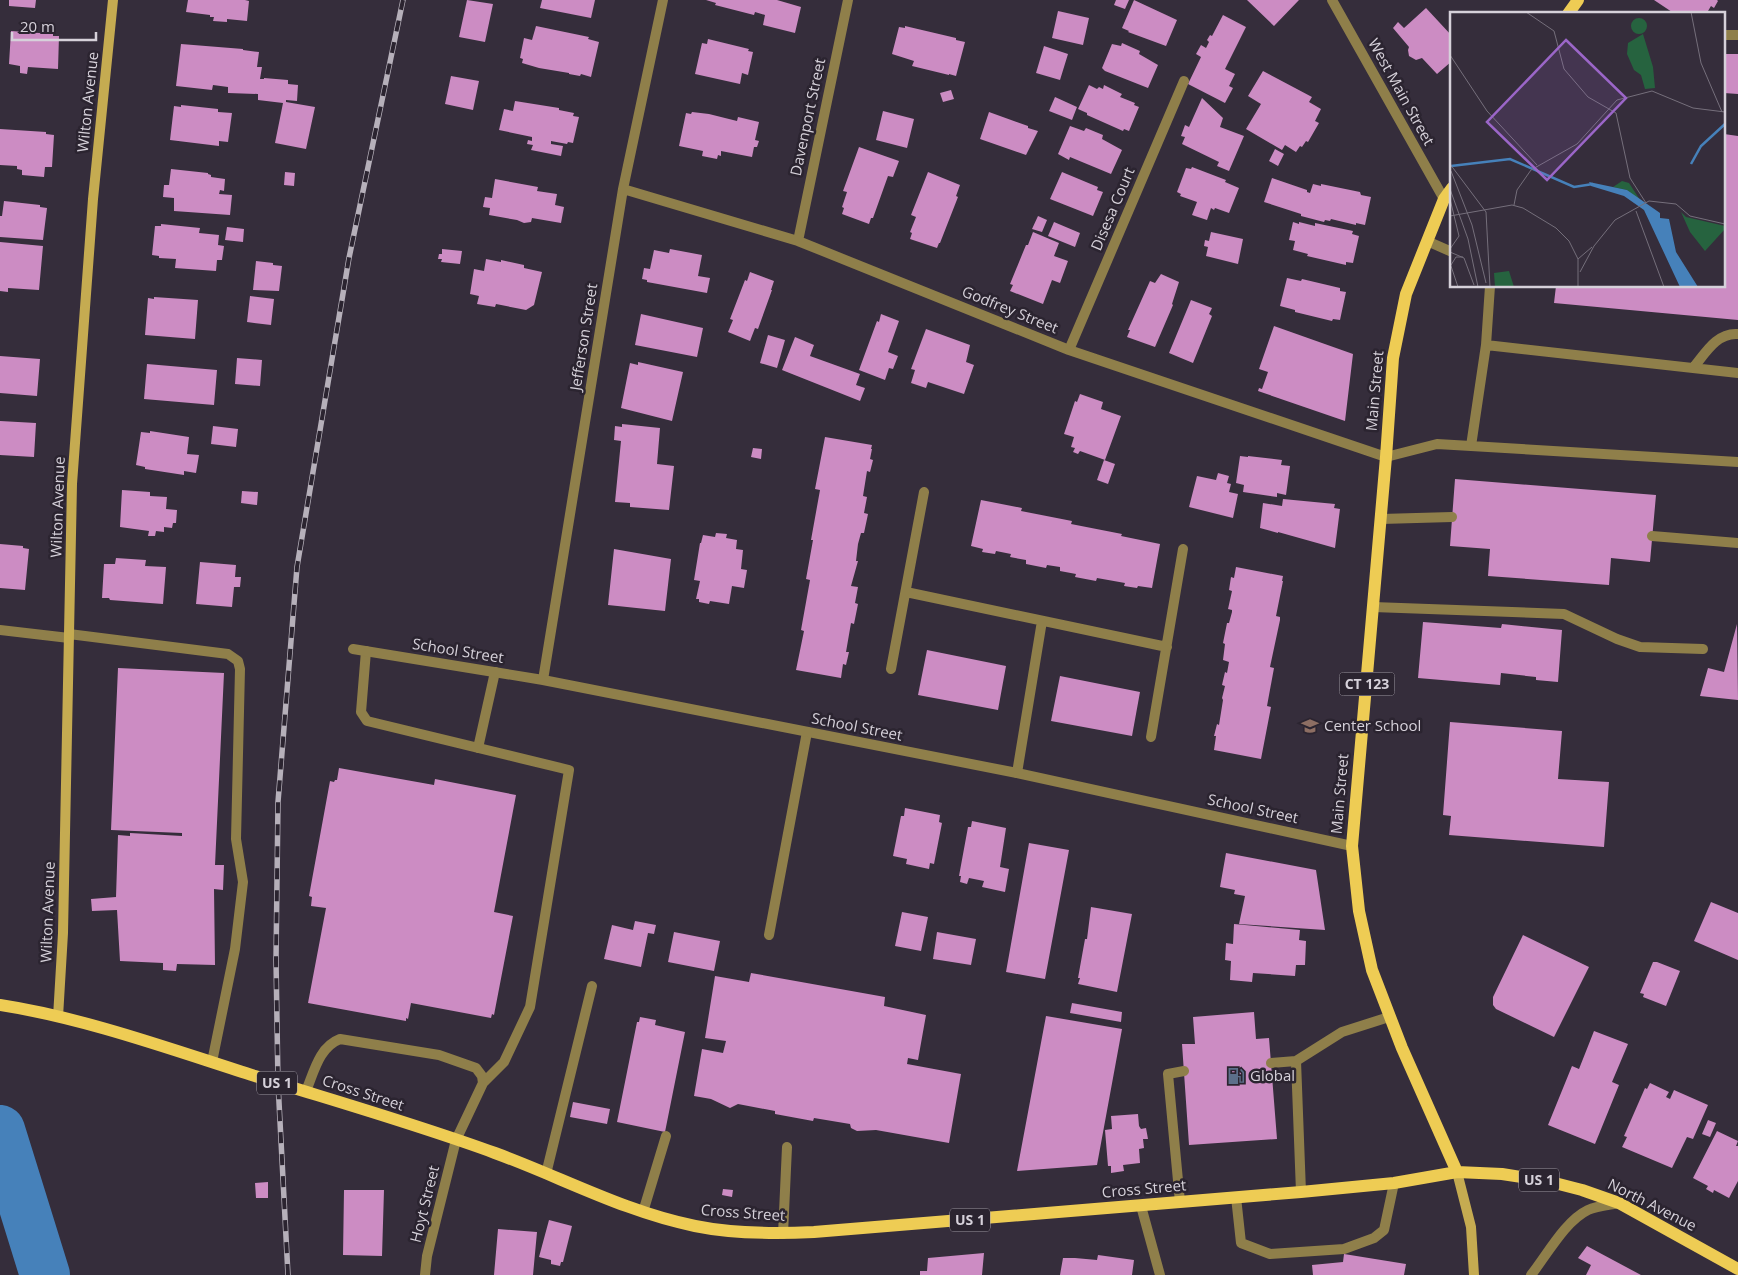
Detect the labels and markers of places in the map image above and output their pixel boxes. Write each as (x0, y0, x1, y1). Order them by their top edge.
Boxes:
place label: Center School (1324, 715, 1421, 735)
school or university icon: Center School (1300, 716, 1320, 736)
place label: Global (1250, 1065, 1295, 1085)
fuel station icon: Global (1226, 1066, 1246, 1086)

